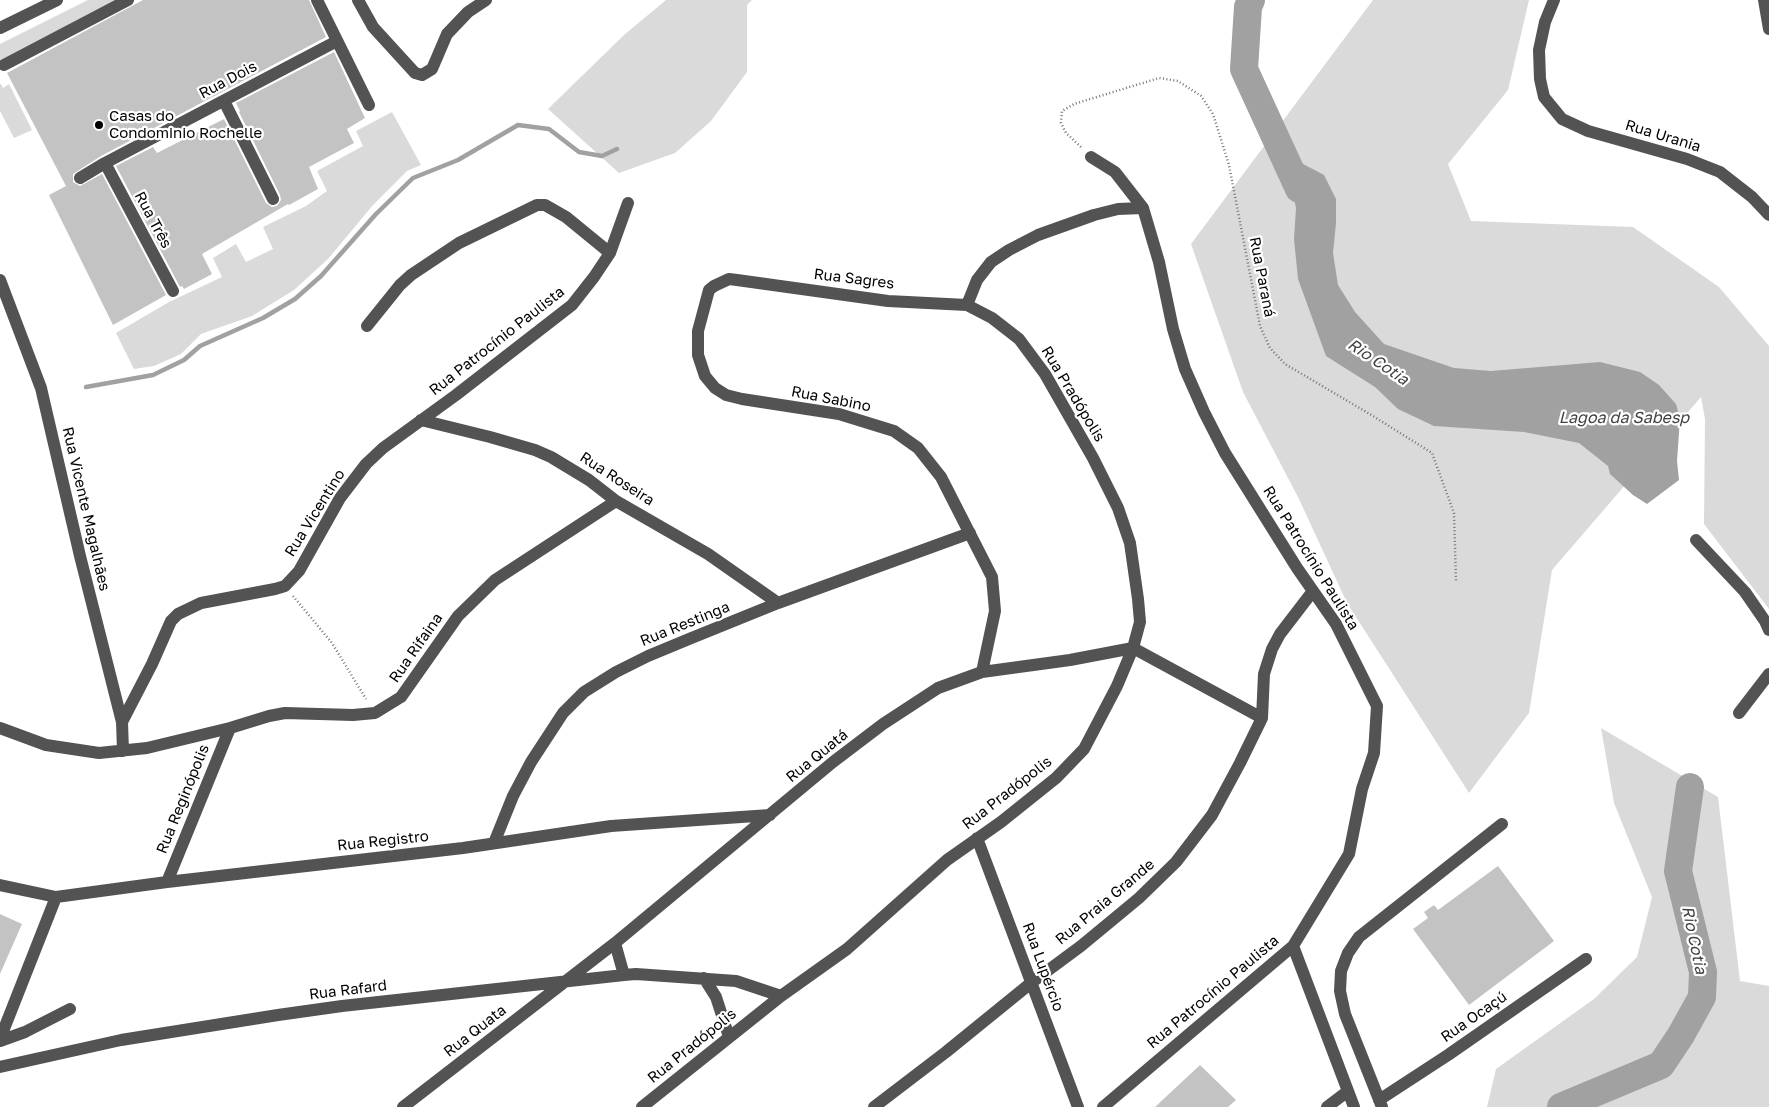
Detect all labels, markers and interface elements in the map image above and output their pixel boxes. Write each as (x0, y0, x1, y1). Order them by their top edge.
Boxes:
street label: Rua Dois (196, 57, 260, 103)
place label: Casas do Condominio Rochelle (109, 107, 262, 142)
street label: Rua Urania (1623, 116, 1703, 156)
marker: Casas do Condominio Rochelle (93, 119, 105, 131)
street label: Rua Três (131, 189, 175, 251)
street label: Rua Paraná (1245, 235, 1279, 319)
street label: Rua Sagres (813, 265, 895, 293)
street label: Rua Patrocínio Paulista (426, 283, 568, 399)
water label: Rio Cotia (1344, 335, 1412, 389)
street label: Rua Pradópolis (1037, 343, 1109, 445)
street label: Rua Sabino (790, 382, 872, 416)
water label: Lagoa da Sabesp (1559, 408, 1689, 428)
street label: Rua Vicente Magalhães (58, 425, 114, 593)
street label: Rua Roseira (576, 448, 658, 510)
street label: Rua Vicentino (281, 466, 349, 560)
street label: Rua Patrocínio Paulista (1259, 483, 1363, 633)
street label: Rua Restinga (638, 598, 732, 650)
street label: Rua Rifaina (385, 610, 447, 686)
street label: Rua Quatá (783, 726, 851, 786)
street label: Rua Reginópolis (153, 742, 213, 856)
street label: Rua Pradópolis (959, 753, 1055, 833)
street label: Rua Registro (336, 827, 430, 855)
street label: Rua Praia Grande (1052, 855, 1158, 949)
water label: Rio Cotia (1677, 904, 1711, 976)
street label: Rua Lupércio (1019, 920, 1067, 1014)
street label: Rua Patrocínio Paulista (1143, 932, 1283, 1052)
street label: Rua Rafard (308, 976, 388, 1004)
street label: Rua Ocaçú (1438, 988, 1510, 1046)
street label: Rua Quata (440, 1001, 510, 1061)
street label: Rua Pradópolis (644, 1005, 740, 1087)

